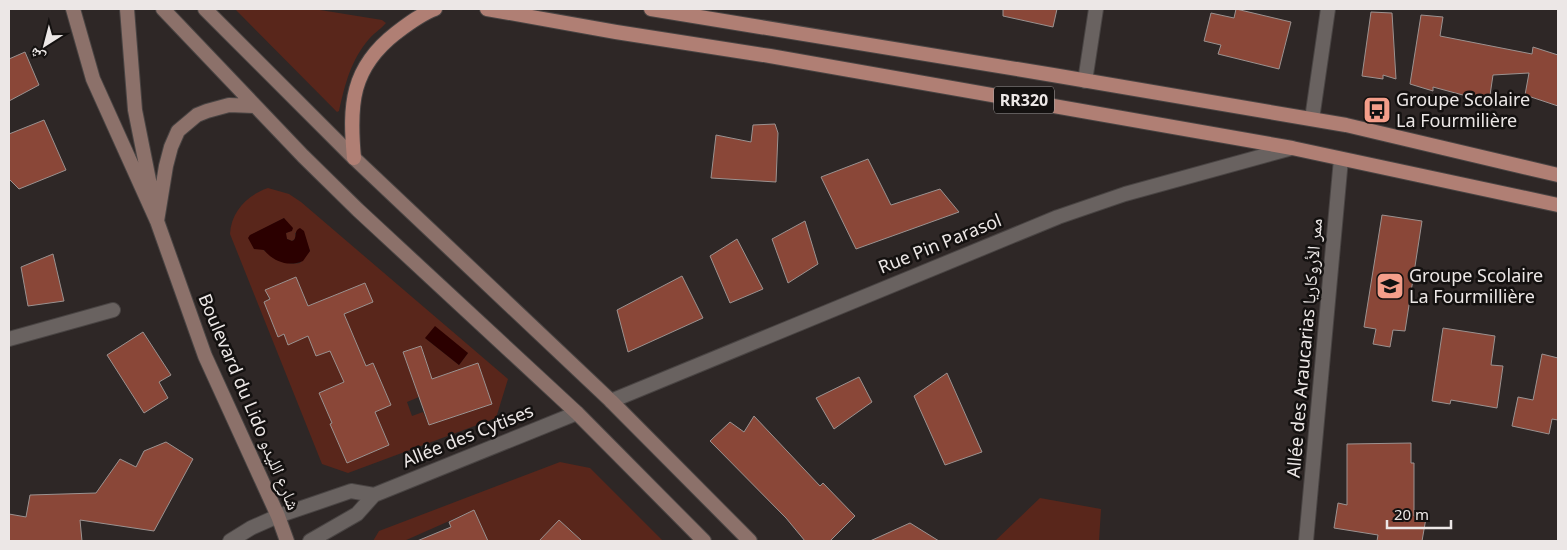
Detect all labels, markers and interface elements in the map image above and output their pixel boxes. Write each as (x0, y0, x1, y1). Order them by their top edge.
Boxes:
north arrow (20, 20, 70, 70)
text: ش (25, 44, 49, 68)
road number: RR320 (994, 86, 1054, 114)
place label: Groupe Scolaire La Fourmilière (1396, 87, 1530, 132)
bus stop icon: Groupe Scolaire La Fourmilière (1362, 95, 1392, 125)
street label: Rue Pin Parasol (874, 207, 1005, 279)
street label: Allée des Araucarias ممر الأروكاريا (1281, 217, 1327, 479)
place label: Groupe Scolaire La Fourmillière (1409, 263, 1543, 308)
school or university icon: Groupe Scolaire La Fourmillière (1375, 271, 1405, 301)
street label: Boulevard du Lido شارع الليدو (193, 290, 306, 513)
street label: Allée des Cytises (399, 398, 537, 472)
scale bar (1387, 498, 1451, 530)
text: 20 m (1394, 504, 1429, 524)

